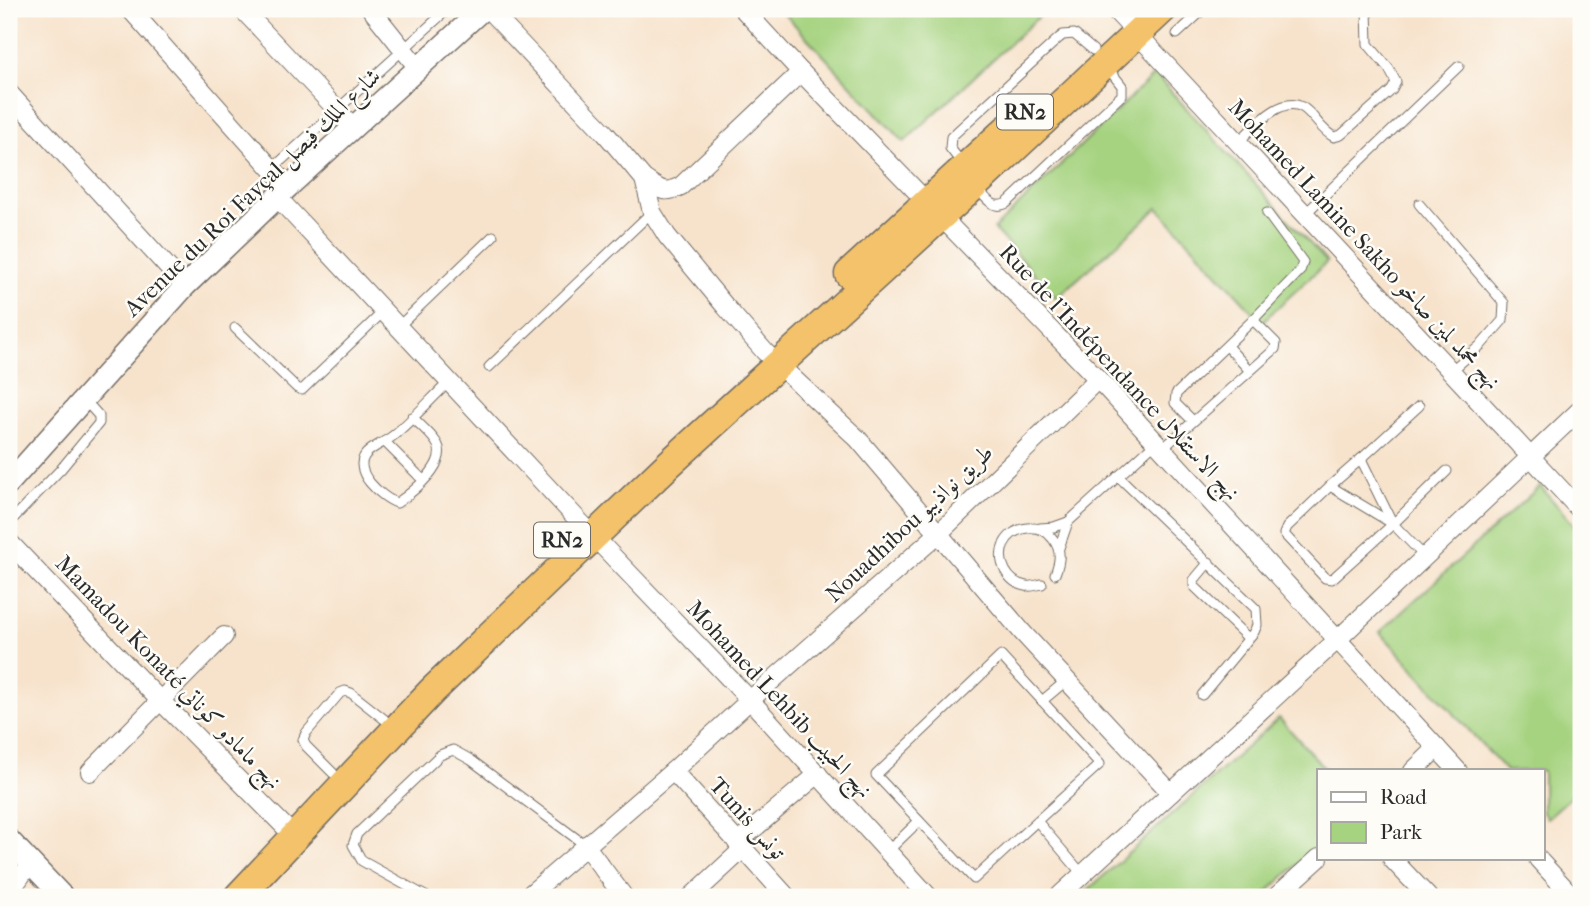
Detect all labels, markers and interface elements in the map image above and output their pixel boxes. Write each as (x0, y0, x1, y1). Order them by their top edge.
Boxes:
street label: Avenue du Roi Fayçal شارع الملك فيصل (118, 63, 390, 327)
road number: RN2 (997, 94, 1053, 130)
street label: Mohamed Lamine Sakho نهج محمد لمين صاخو (1218, 94, 1506, 400)
street label: Rue de l'Indépendance نهج الاستقلال (989, 239, 1246, 511)
street label: Nouadhibou طريق نواذيبو (820, 439, 999, 609)
road number: RN2 (534, 522, 590, 558)
street label: Mamadou Konaté نهج مامادو كوناتي (45, 550, 287, 800)
street label: Mohamed Lehbib نهج الحبيب (676, 595, 878, 808)
legend (1317, 769, 1544, 860)
street label: Tunis تونس (702, 772, 792, 867)
text: Road (1380, 785, 1427, 809)
text: Park (1380, 820, 1422, 844)

